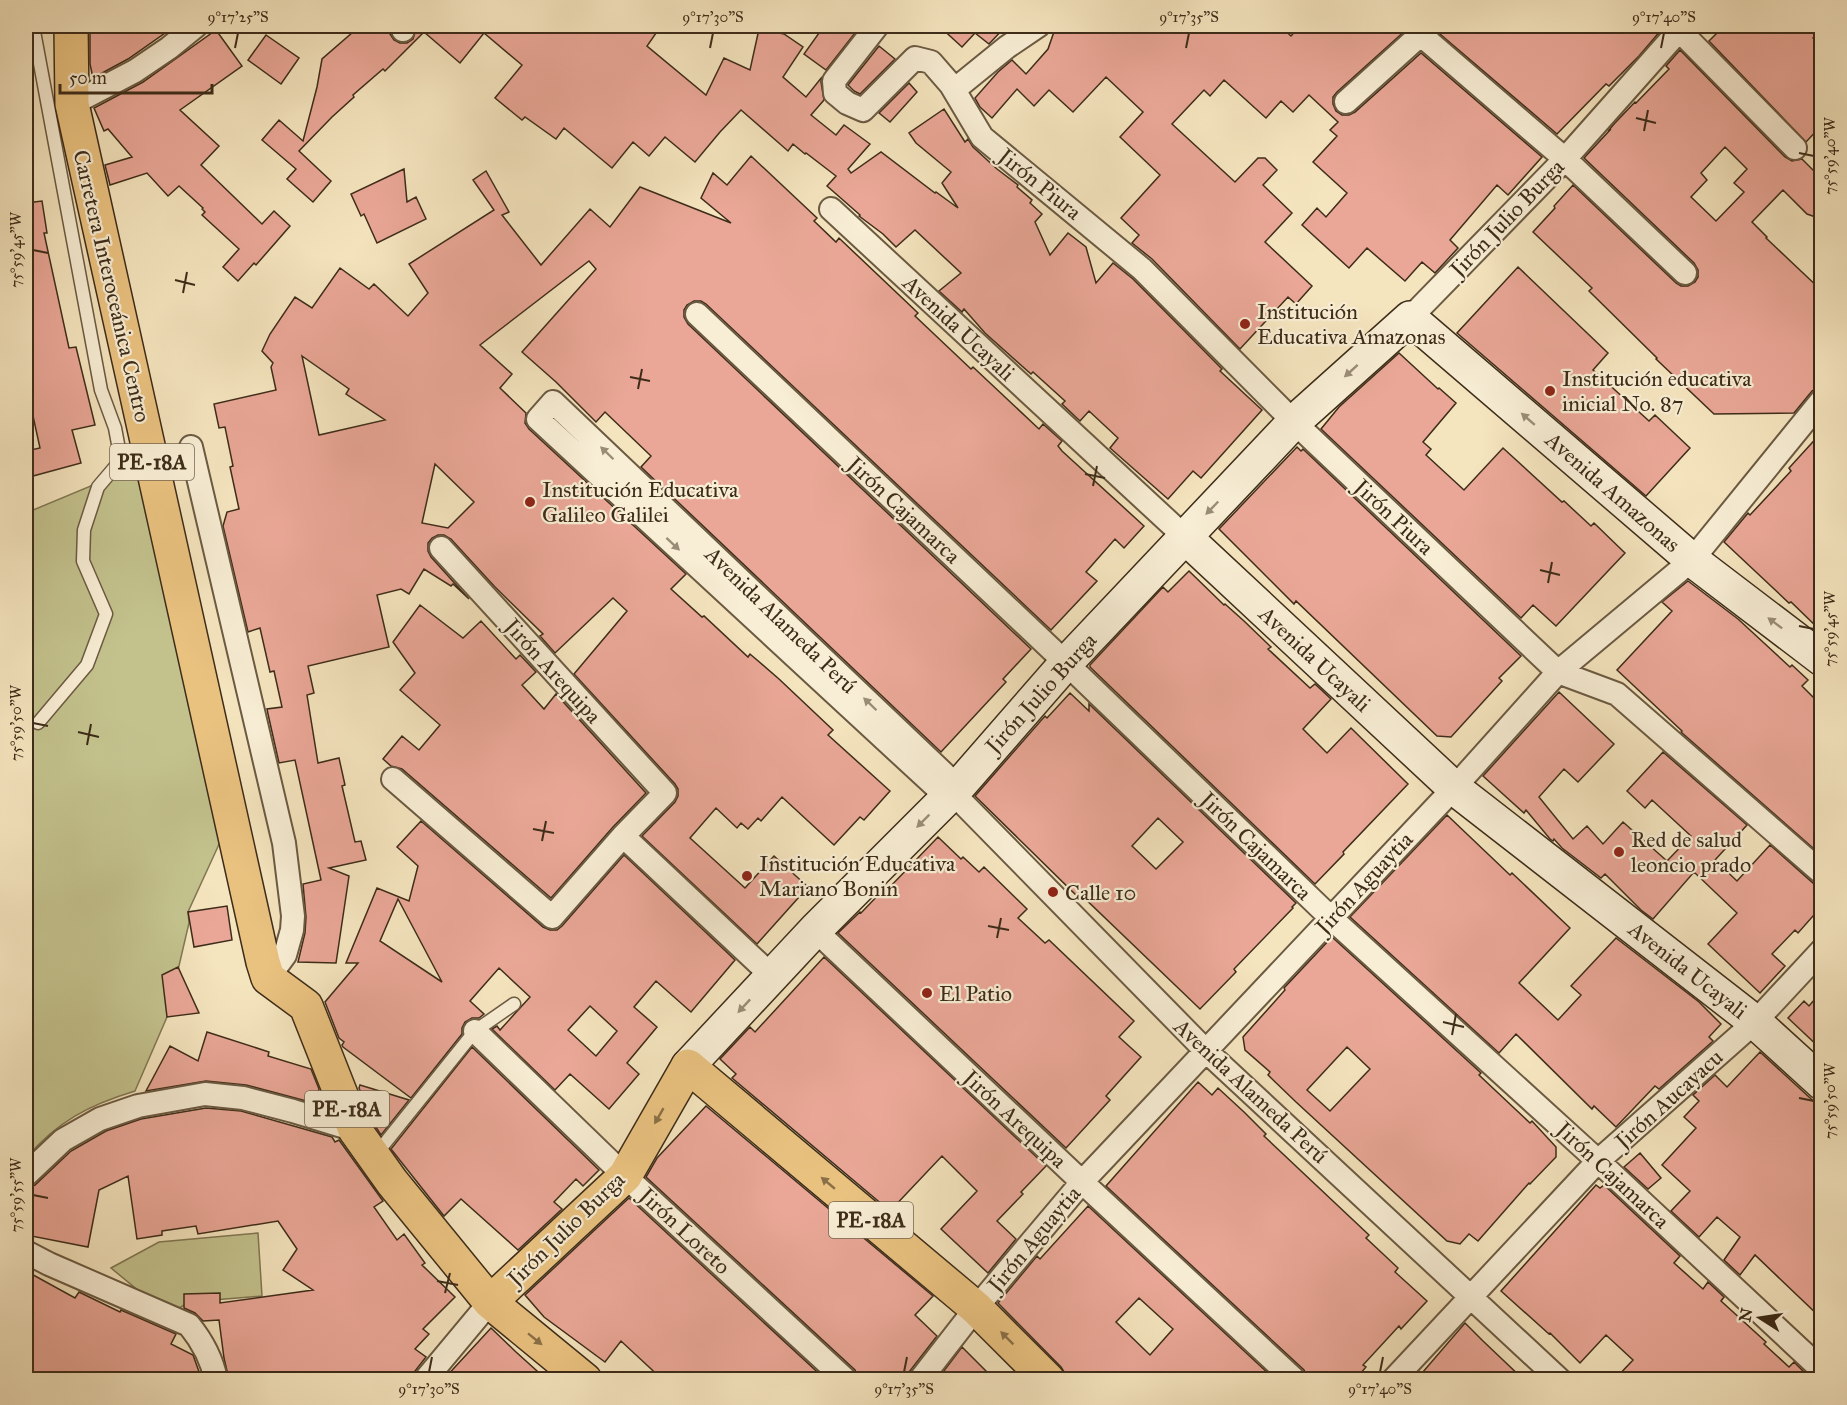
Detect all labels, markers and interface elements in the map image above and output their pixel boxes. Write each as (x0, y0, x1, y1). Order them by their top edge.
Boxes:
text: 9°17'25"S (207, 8, 269, 26)
text: 9°17'30"S (682, 8, 744, 26)
text: 9°17'35"S (1159, 8, 1219, 26)
text: 9°17'40"S (1632, 8, 1696, 26)
scale bar (60, 57, 212, 95)
text: 50 m (69, 67, 107, 89)
text: 75°59'40"W (1821, 116, 1839, 195)
street label: Jirón Piura (992, 141, 1087, 226)
street label: Carretera Interoceánica Centro (68, 147, 156, 425)
street label: Jirón Julio Burga (1443, 153, 1570, 284)
text: 75°59'45"W (7, 211, 25, 288)
street label: Avenida Ucayali (897, 269, 1020, 387)
place label: Institución Educativa Amazonas (1257, 298, 1445, 350)
marker: Institución Educativa Amazonas (1238, 317, 1252, 331)
one-way arrow (1344, 364, 1359, 377)
place label: Institución educativa inicial No. 87 (1562, 365, 1752, 417)
marker: Institución educativa inicial No. 87 (1543, 384, 1557, 398)
one-way arrow (1520, 412, 1536, 425)
street label: Avenida Amazonas (1539, 426, 1686, 558)
road number: PE-18A (110, 444, 194, 480)
one-way arrow (600, 447, 614, 461)
street label: Jirón Cajamarca (841, 450, 967, 570)
street label: Jirón Piura (1347, 472, 1440, 561)
place label: Institución Educativa Galileo Galilei (542, 476, 739, 528)
marker: Institución Educativa Galileo Galilei (523, 495, 537, 509)
one-way arrow (1206, 500, 1220, 514)
one-way arrow (665, 537, 680, 550)
street label: Avenida Alameda Perú (699, 540, 863, 699)
text: 75°59'45"W (1821, 590, 1839, 667)
street label: Avenida Ucayali (1253, 600, 1376, 718)
street label: Jirón Arequipa (498, 612, 608, 729)
one-way arrow (1767, 617, 1783, 629)
street label: Jirón Julio Burga (978, 627, 1103, 760)
text: 75°59'50"W (7, 684, 25, 761)
one-way arrow (863, 697, 877, 711)
street label: Jirón Cajamarca (1193, 785, 1318, 906)
one-way arrow (917, 813, 931, 827)
street label: Jirón Aguaytia (1308, 826, 1419, 941)
place label: Red de salud leoncio prado (1631, 826, 1751, 878)
marker: Red de salud leoncio prado (1612, 845, 1626, 859)
place label: Institución Educativa Mariano Bonin (759, 850, 956, 902)
marker: Institución Educativa Mariano Bonin (740, 869, 754, 883)
place label: Calle 10 (1065, 879, 1136, 906)
marker: Calle 10 (1046, 885, 1060, 899)
street label: Avenida Ucayali (1623, 915, 1753, 1025)
place label: El Patio (939, 980, 1012, 1007)
marker: El Patio (920, 986, 934, 1000)
one-way arrow (738, 998, 751, 1013)
street label: Avenida Alameda Perú (1168, 1012, 1334, 1169)
street label: Jirón Aucayacu (1608, 1043, 1729, 1156)
text: 75°59'50"W (1821, 1062, 1839, 1139)
street label: Jirón Arequipa (956, 1063, 1073, 1174)
road number: PE-18A (305, 1091, 389, 1127)
one-way arrow (654, 1108, 665, 1124)
street label: Jirón Cajamarca (1550, 1115, 1676, 1235)
text: 75°59'55"W (7, 1157, 25, 1232)
street label: Jirón Julio Burga (500, 1166, 631, 1293)
one-way arrow (821, 1177, 836, 1190)
street label: Jirón Aguaytia (980, 1180, 1087, 1299)
street label: Jirón Loreto (632, 1181, 736, 1280)
road number: PE-18A (829, 1202, 913, 1238)
north arrow (1730, 1288, 1790, 1348)
text: N (1735, 1306, 1757, 1324)
one-way arrow (527, 1332, 542, 1345)
one-way arrow (1000, 1332, 1014, 1346)
text: 9°17'30"S (398, 1380, 460, 1398)
text: 9°17'35"S (874, 1380, 934, 1398)
text: 9°17'40"S (1348, 1380, 1412, 1398)

